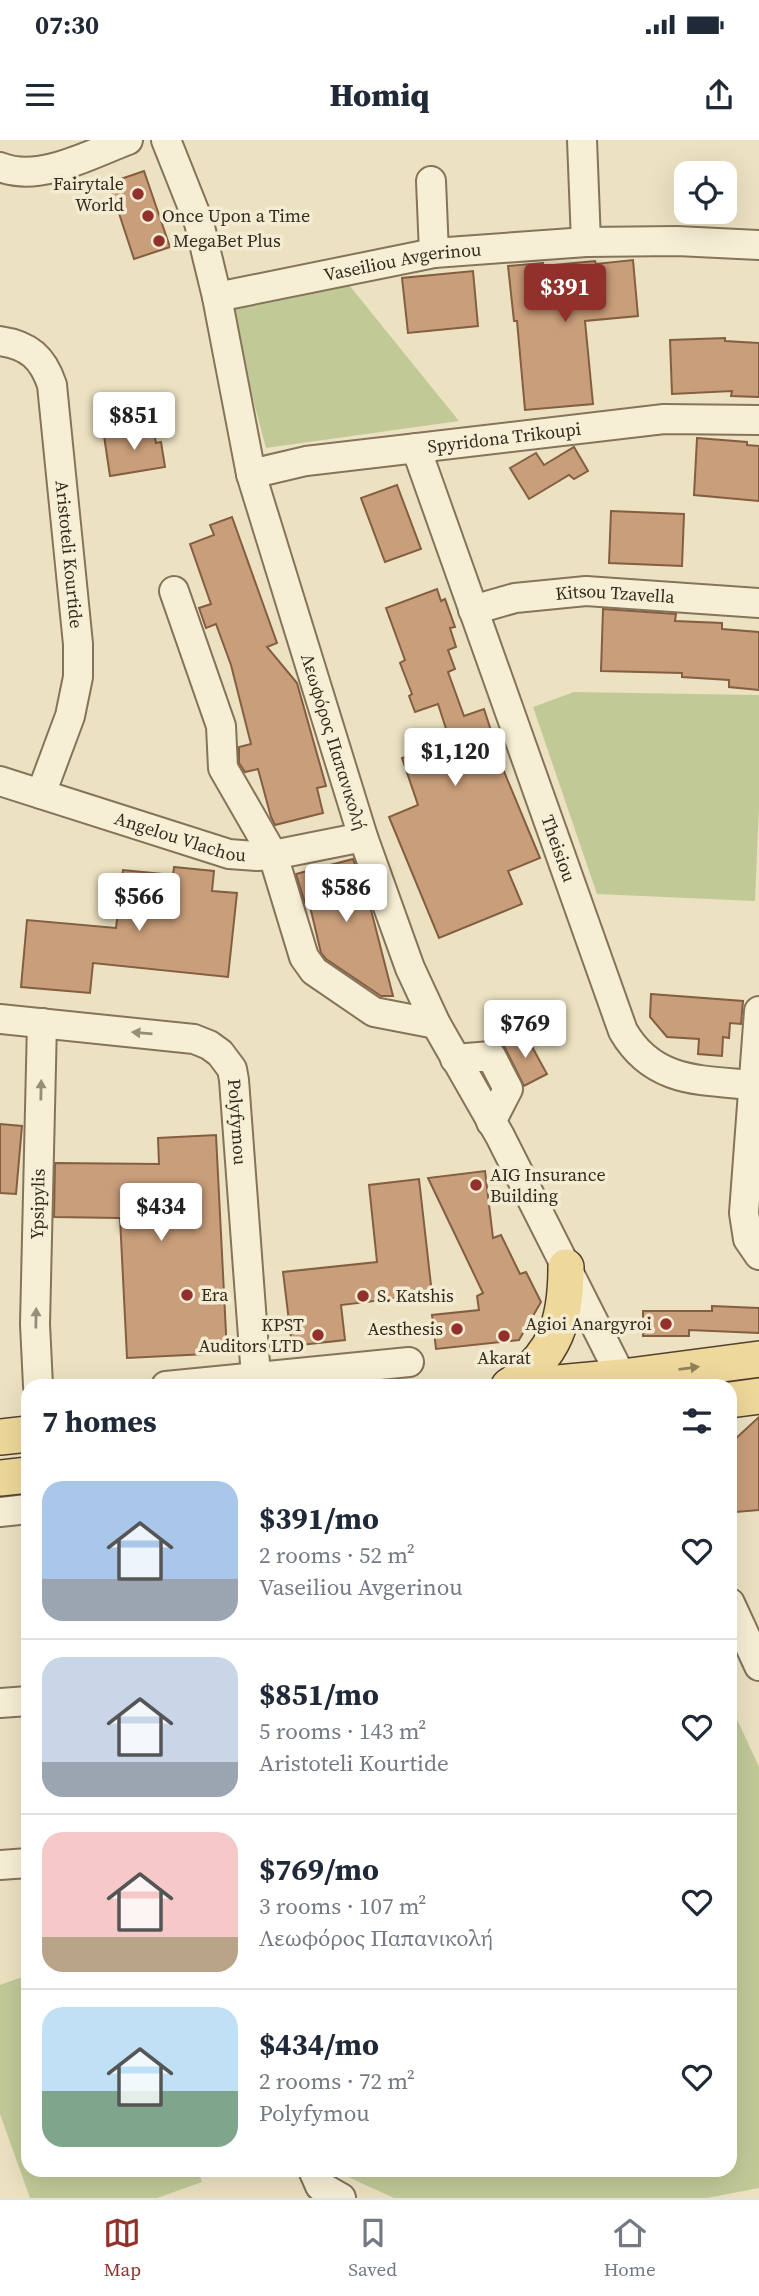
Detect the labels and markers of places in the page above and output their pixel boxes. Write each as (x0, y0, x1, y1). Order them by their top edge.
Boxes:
place label: Fairytale World (53, 171, 124, 217)
marker: Fairytale World (130, 186, 146, 202)
place label: Once Upon a Time (162, 203, 310, 228)
marker: Once Upon a Time (140, 208, 156, 224)
place label: MegaBet Plus (173, 228, 281, 253)
marker: MegaBet Plus (151, 233, 167, 249)
pin: $391 (524, 264, 606, 324)
pin: $851 (93, 392, 175, 452)
pin: $1,120 (398, 728, 512, 788)
pin: $586 (305, 864, 387, 924)
pin: $566 (98, 874, 180, 933)
pin: $769 (484, 1000, 566, 1060)
place label: AIG Insurance Building (490, 1162, 606, 1208)
marker: AIG Insurance Building (468, 1177, 484, 1193)
pin: $434 (120, 1184, 202, 1243)
place label: Era (201, 1282, 229, 1307)
place label: S. Katshis (377, 1283, 454, 1308)
marker: Era (179, 1287, 195, 1303)
marker: S. Katshis (355, 1288, 371, 1304)
place label: Agioi Anargyroi (525, 1311, 652, 1336)
place label: KPST Auditors LTD (198, 1312, 304, 1358)
place label: Aesthesis (368, 1316, 443, 1341)
marker: Agioi Anargyroi (658, 1316, 674, 1332)
marker: Aesthesis (449, 1321, 465, 1337)
marker: KPST Auditors LTD (310, 1327, 326, 1343)
marker: Akarat (496, 1328, 512, 1344)
place label: Akarat (477, 1345, 531, 1370)

